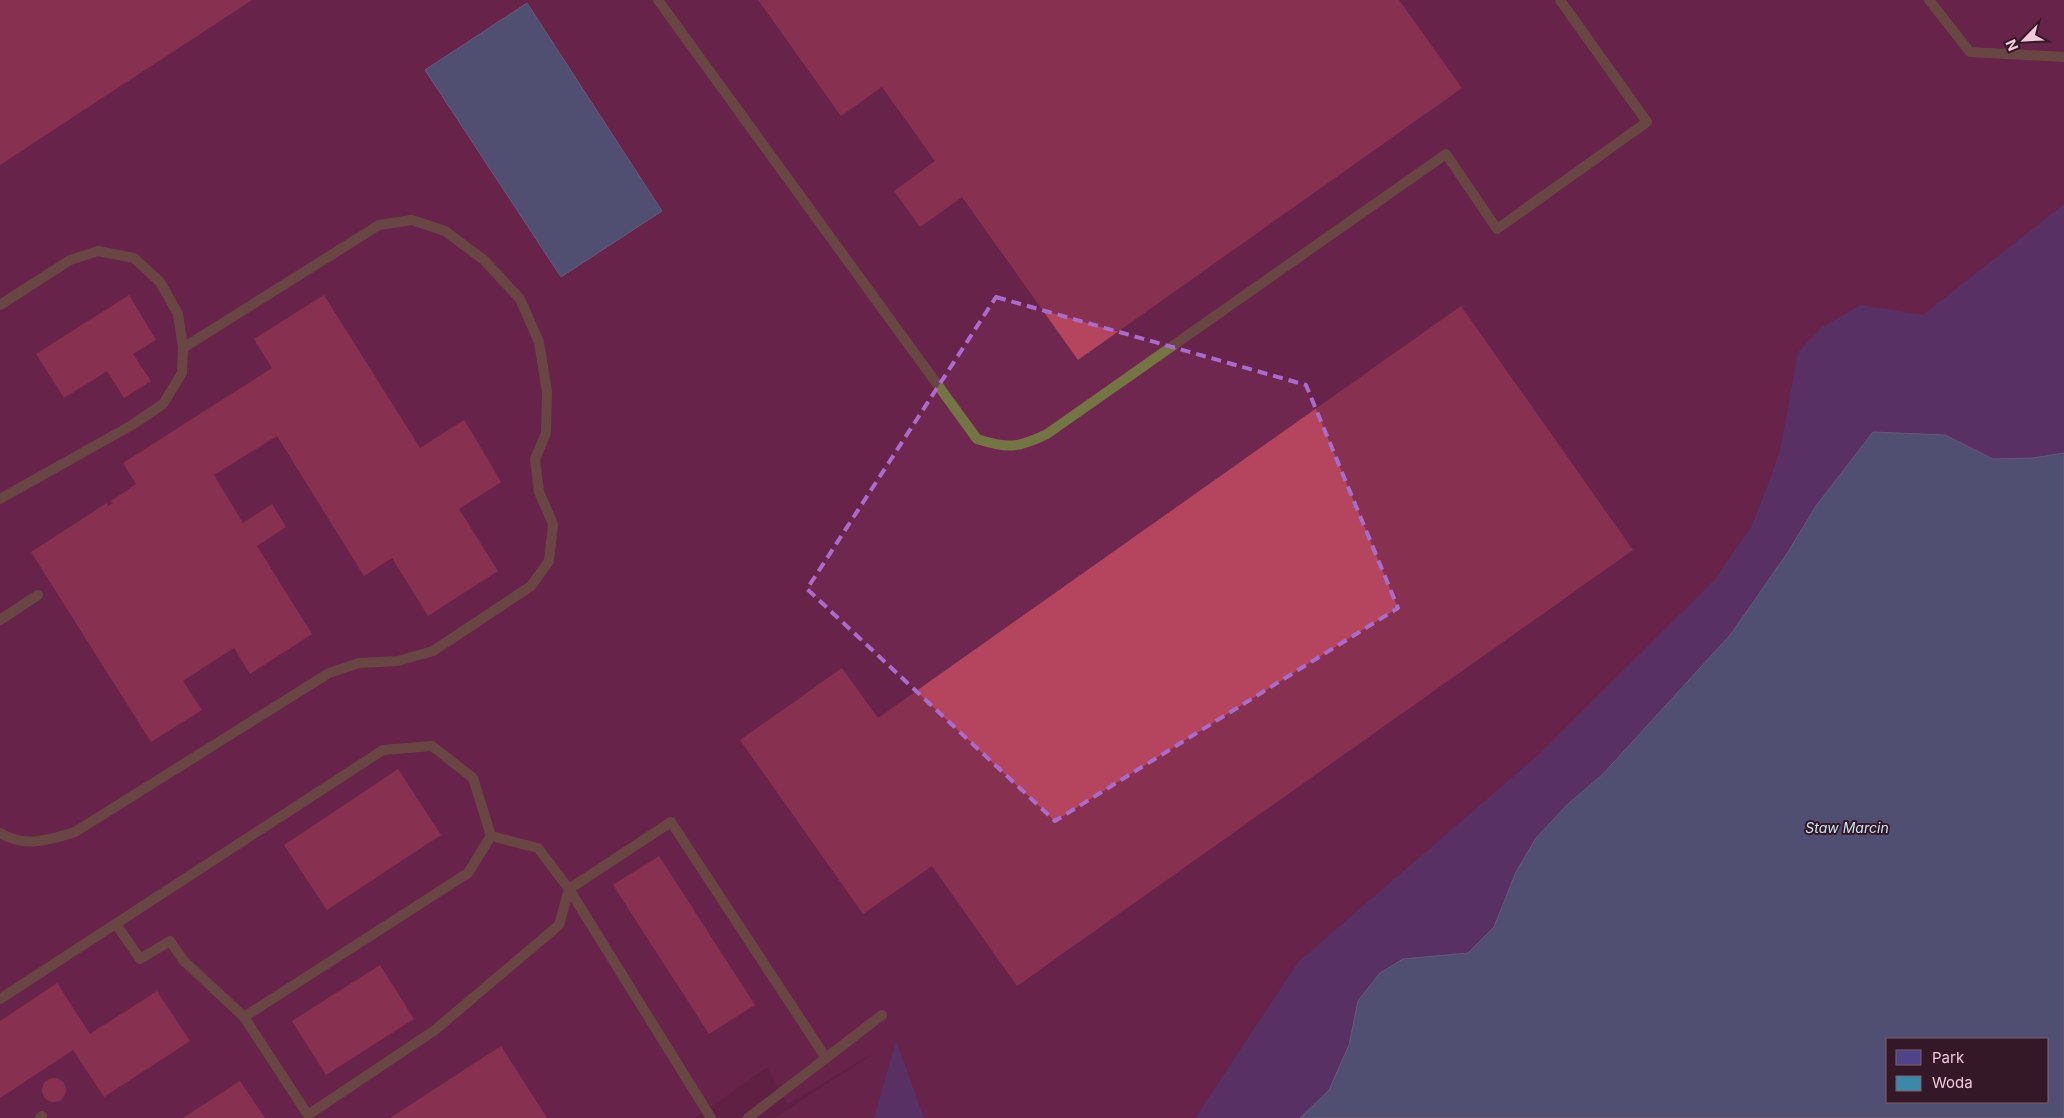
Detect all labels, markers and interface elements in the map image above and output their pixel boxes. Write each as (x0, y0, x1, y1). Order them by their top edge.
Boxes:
north arrow (1999, 15, 2049, 65)
text: N (2002, 37, 2022, 54)
water label: Staw Marcin (1805, 819, 1889, 836)
legend (1886, 1038, 2049, 1103)
text: Park (1932, 1048, 1965, 1067)
text: Woda (1932, 1073, 1973, 1092)

